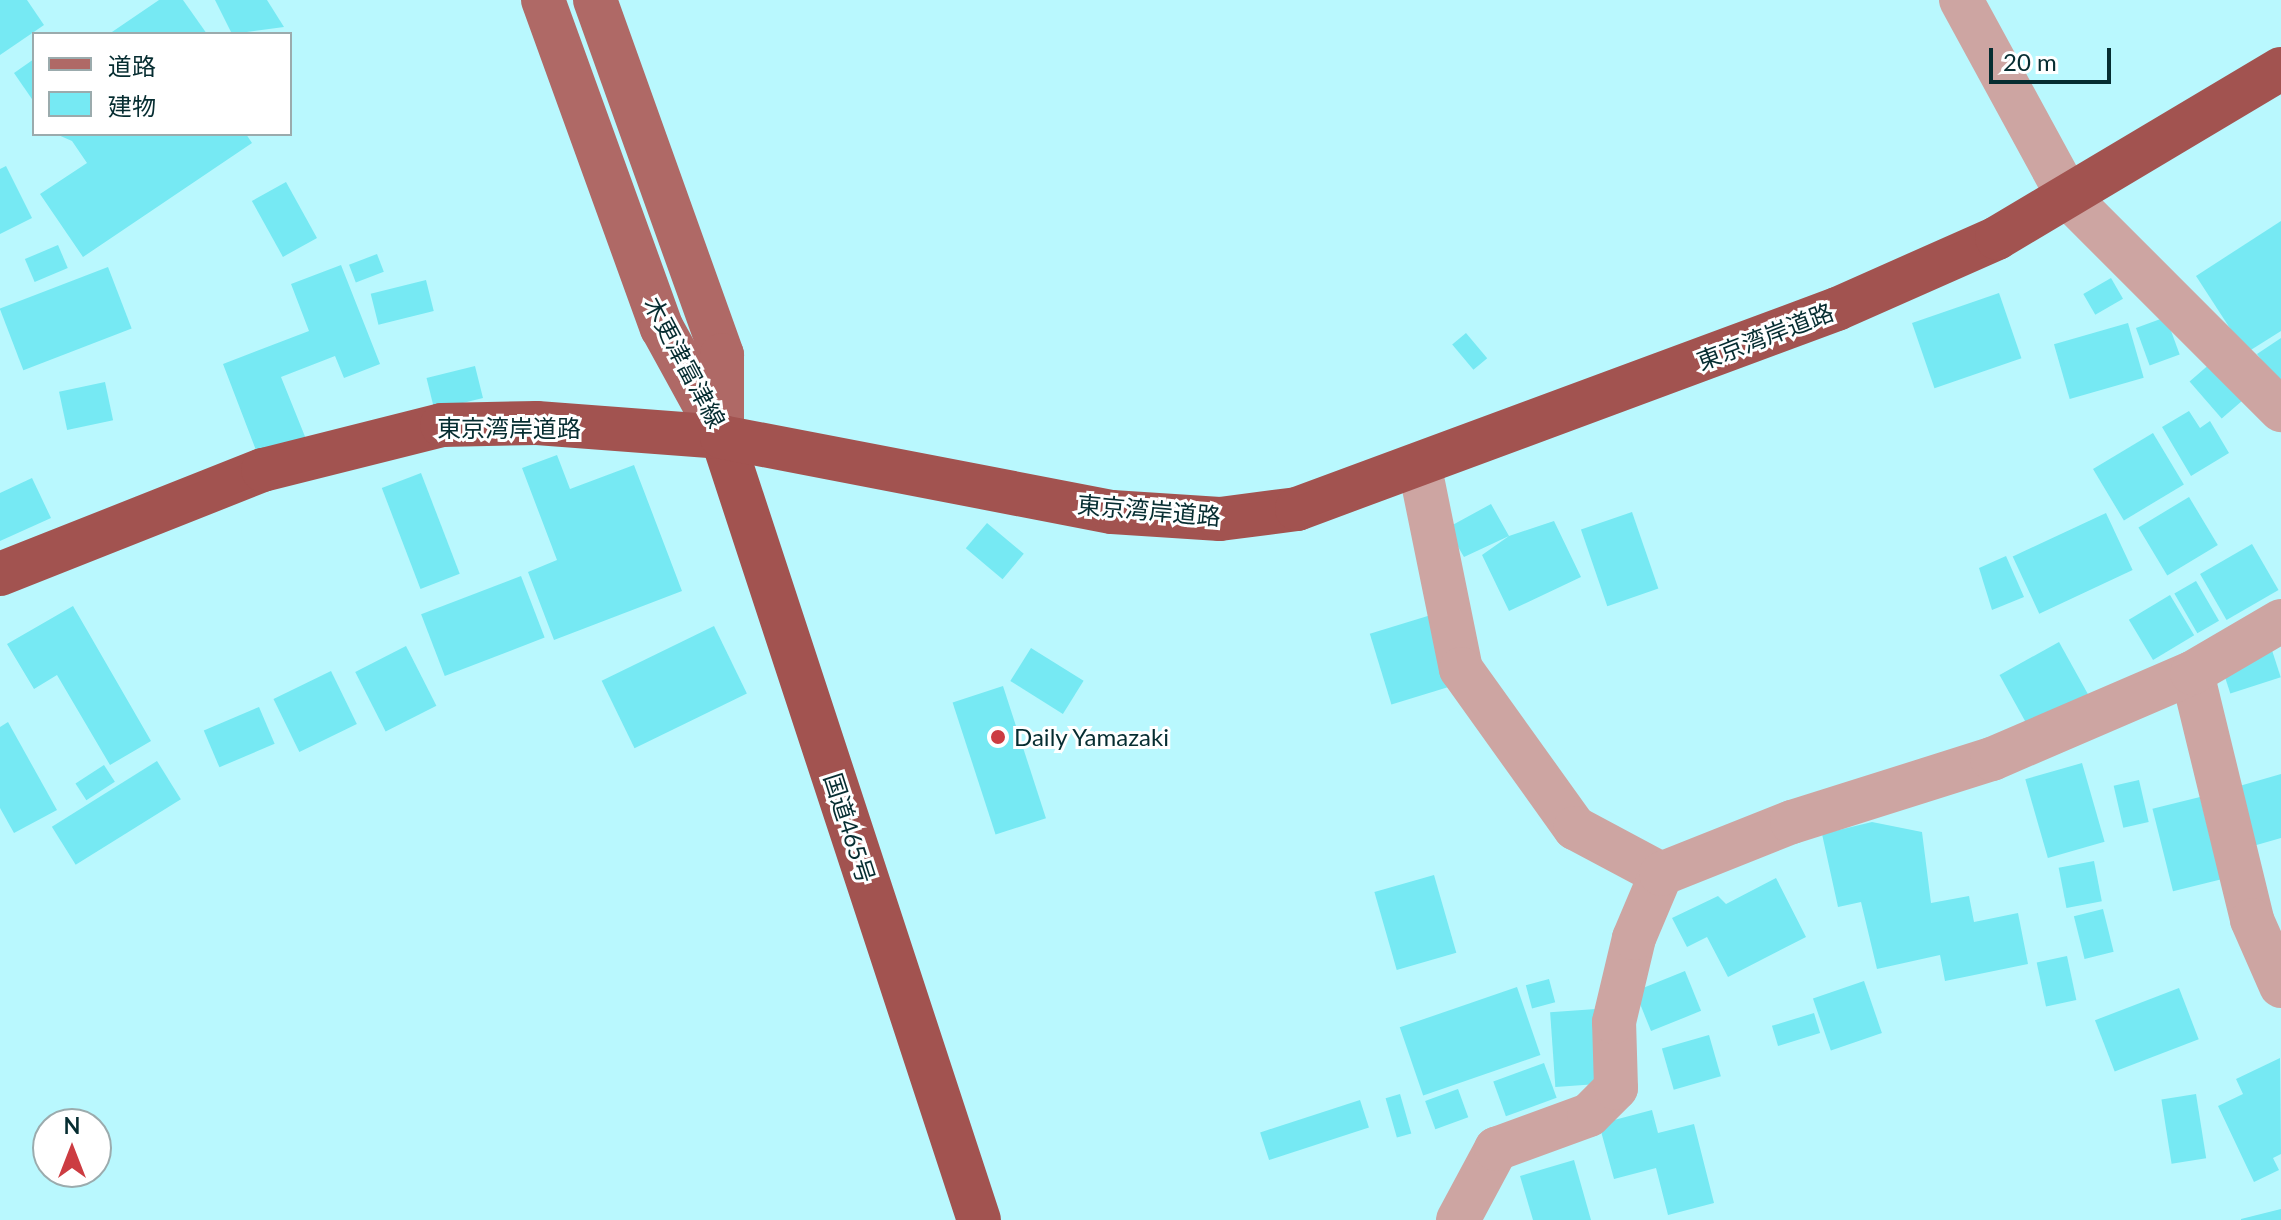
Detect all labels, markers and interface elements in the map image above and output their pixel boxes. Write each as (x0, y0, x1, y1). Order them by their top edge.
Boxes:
legend (32, 32, 292, 136)
scale bar (1993, 32, 2115, 82)
text: 20 m (2003, 47, 2057, 76)
text: 道路 (108, 51, 156, 80)
text: 建物 (108, 91, 156, 120)
street label: 木更津富津線 (638, 292, 732, 432)
street label: 東京湾岸道路 (1693, 297, 1837, 375)
street label: 東京湾岸道路 (437, 414, 581, 442)
street label: 東京湾岸道路 (1076, 489, 1222, 531)
place label: Daily Yamazaki (1014, 723, 1170, 751)
marker: Daily Yamazaki (989, 728, 1007, 746)
street label: 国道465号 (819, 769, 881, 887)
north arrow (32, 1108, 112, 1188)
text: N (64, 1112, 80, 1139)

